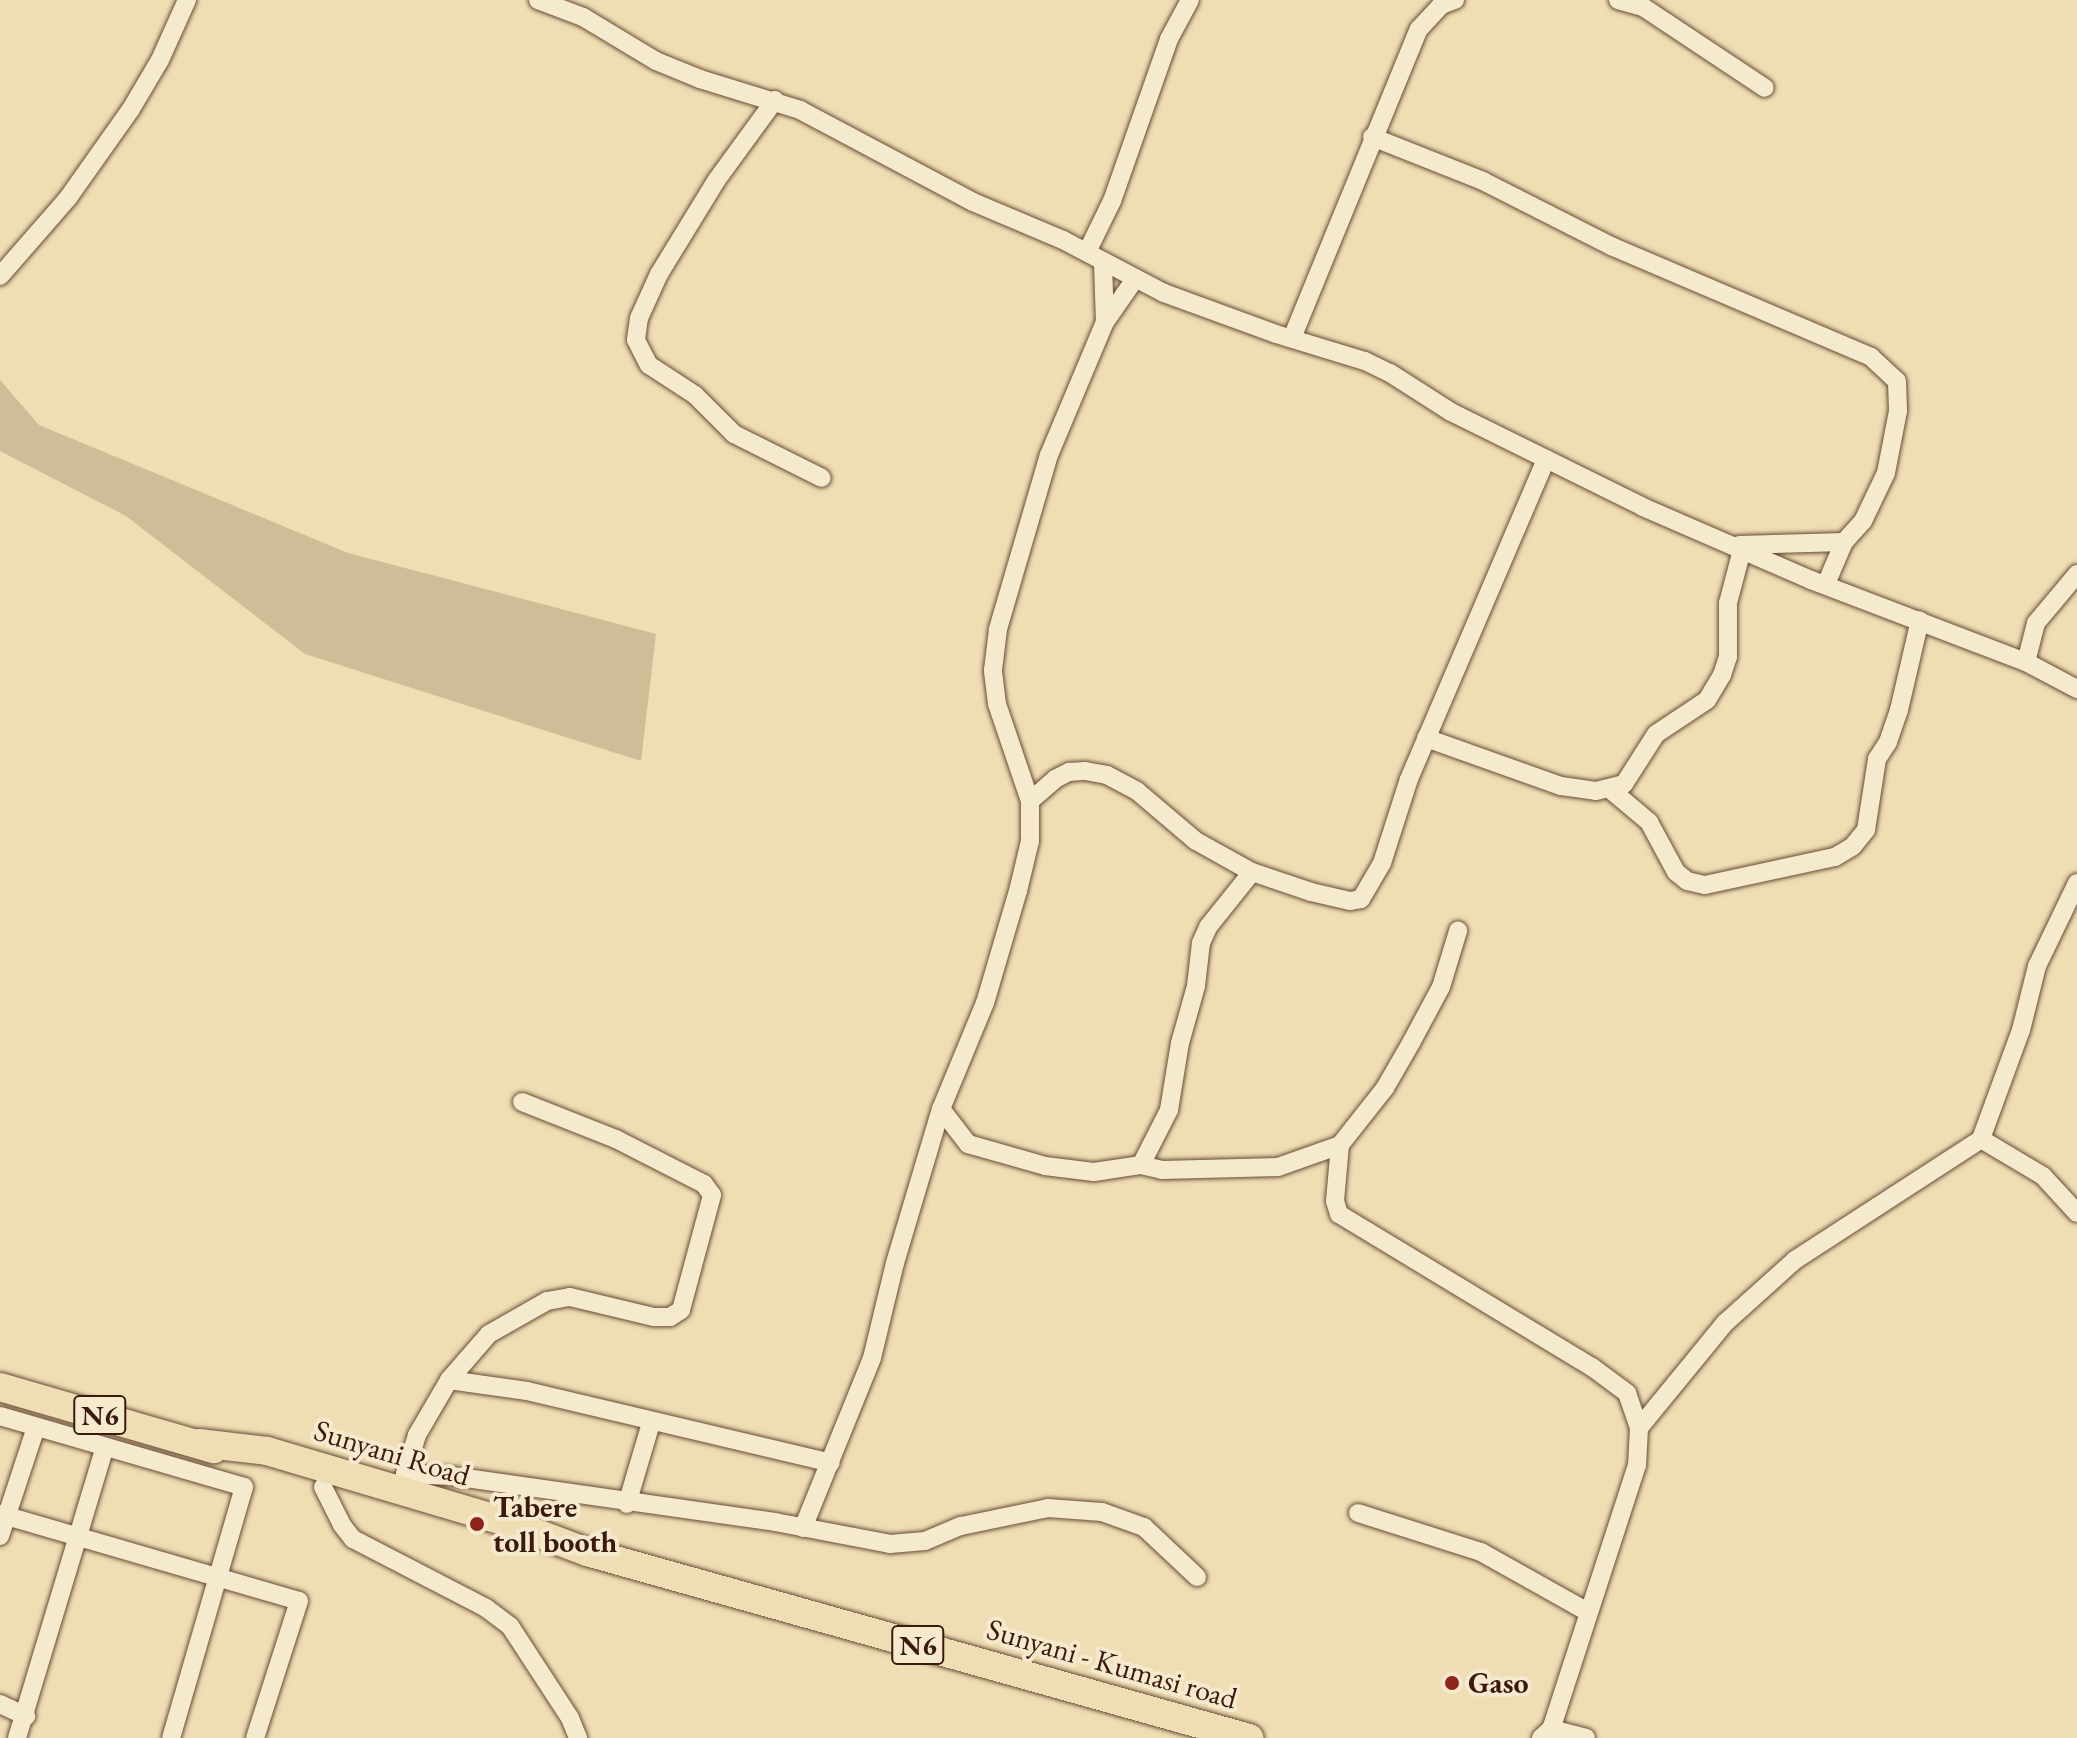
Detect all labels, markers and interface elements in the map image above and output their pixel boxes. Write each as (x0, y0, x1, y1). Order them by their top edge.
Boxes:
road number: N6 (72, 1391, 128, 1439)
street label: Sunyani Road (310, 1412, 474, 1494)
place label: Tabere toll booth (493, 1489, 617, 1560)
marker: Tabere toll booth (468, 1515, 486, 1533)
street label: Sunyani - Kumasi road (983, 1611, 1241, 1717)
road number: N6 (890, 1621, 946, 1669)
place label: Gaso (1468, 1665, 1529, 1701)
marker: Gaso (1443, 1674, 1461, 1692)

